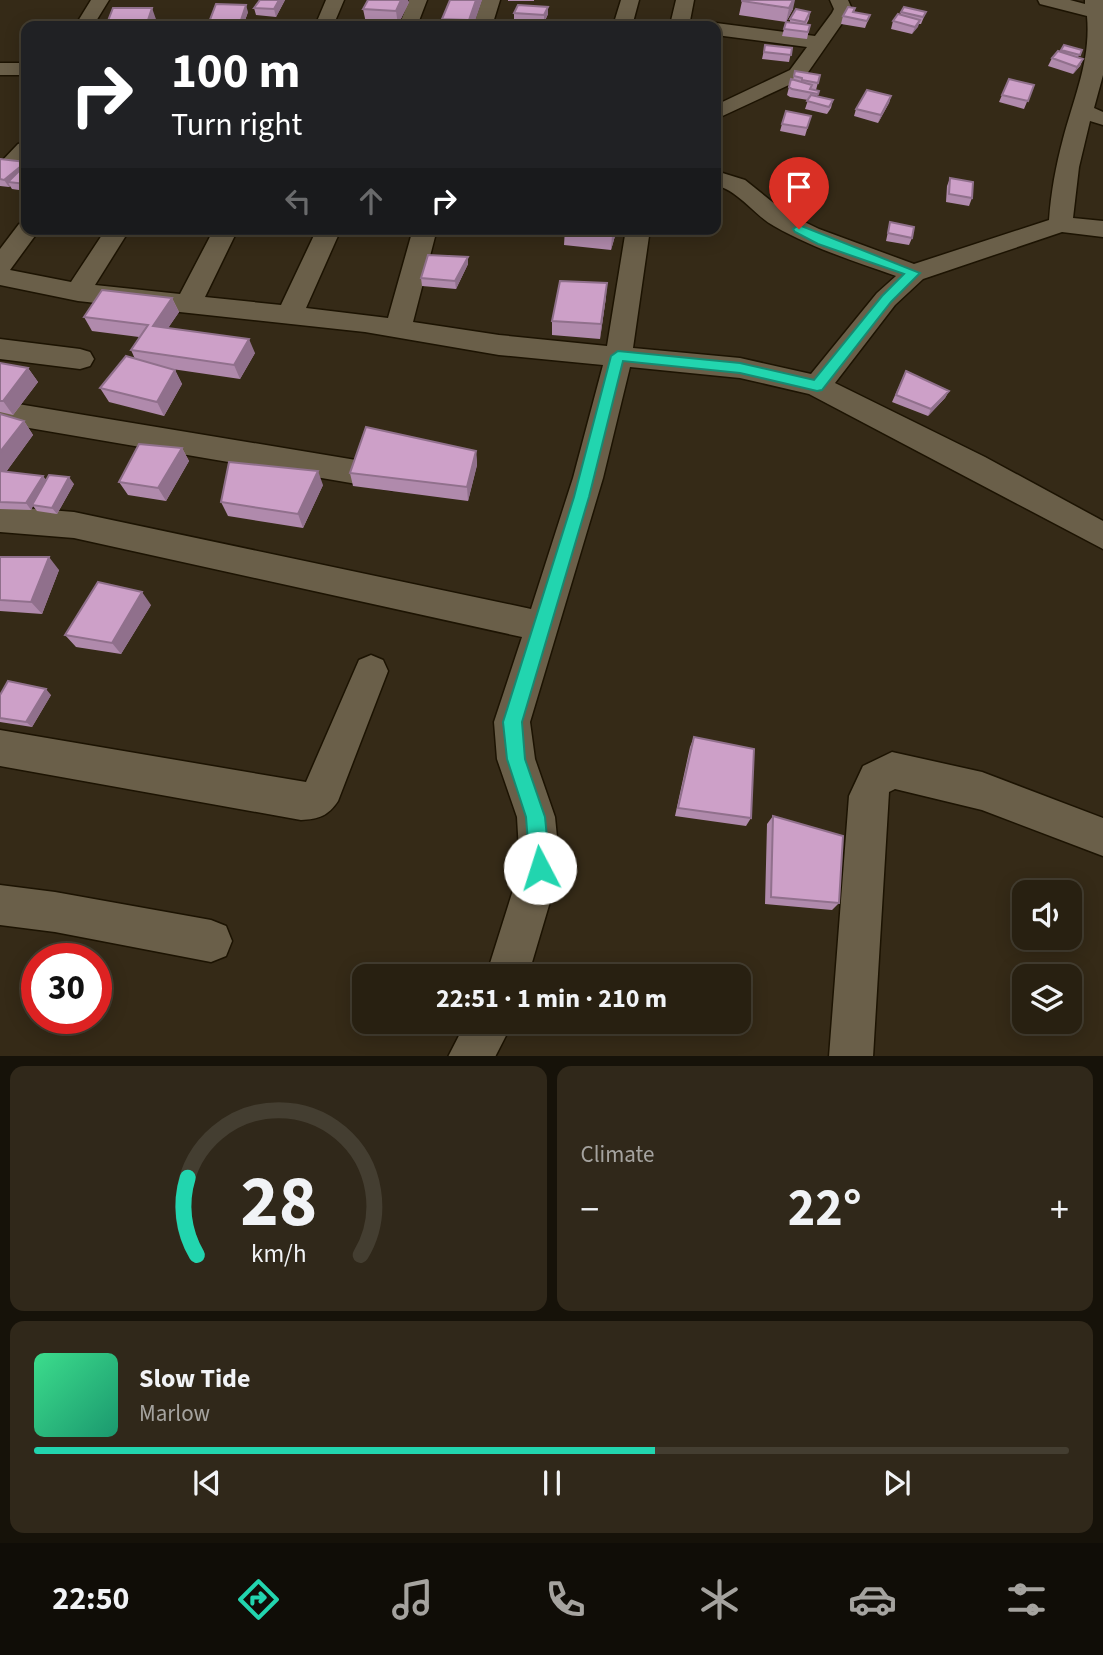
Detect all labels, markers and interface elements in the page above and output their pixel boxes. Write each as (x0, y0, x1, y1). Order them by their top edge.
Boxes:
text: 100 m (171, 37, 300, 107)
icon: right (56, 49, 147, 140)
text: Turn right (171, 102, 302, 148)
pin (769, 157, 829, 229)
icon: arrive (780, 168, 818, 206)
icon: left (279, 182, 317, 220)
icon: ahead (352, 182, 390, 220)
icon: right (425, 182, 463, 220)
position arrow (503, 831, 577, 905)
map controls (1012, 880, 1082, 1034)
button: sound (1012, 880, 1082, 950)
speed limit sign: 30 (21, 943, 112, 1034)
button: layers (1012, 964, 1082, 1034)
text: 22:51 · 1 min · 210 m (436, 980, 667, 1017)
text: Climate (581, 1138, 654, 1171)
text: 28 (240, 1150, 317, 1254)
text: 22° (788, 1172, 862, 1246)
text: − (581, 1183, 599, 1237)
text: + (1050, 1183, 1069, 1237)
text: km/h (251, 1235, 306, 1271)
text: Slow Tide (139, 1360, 250, 1397)
text: Marlow (139, 1397, 210, 1430)
icon: previous (188, 1464, 226, 1502)
icon: pause (533, 1464, 571, 1502)
icon: next (878, 1464, 916, 1502)
icon: directions (234, 1575, 283, 1624)
icon: music (388, 1575, 437, 1624)
icon: phone (541, 1575, 590, 1624)
icon: climate (695, 1575, 744, 1624)
icon: car (848, 1575, 897, 1624)
icon: filters (1002, 1575, 1051, 1624)
text: 22:50 (52, 1576, 129, 1622)

